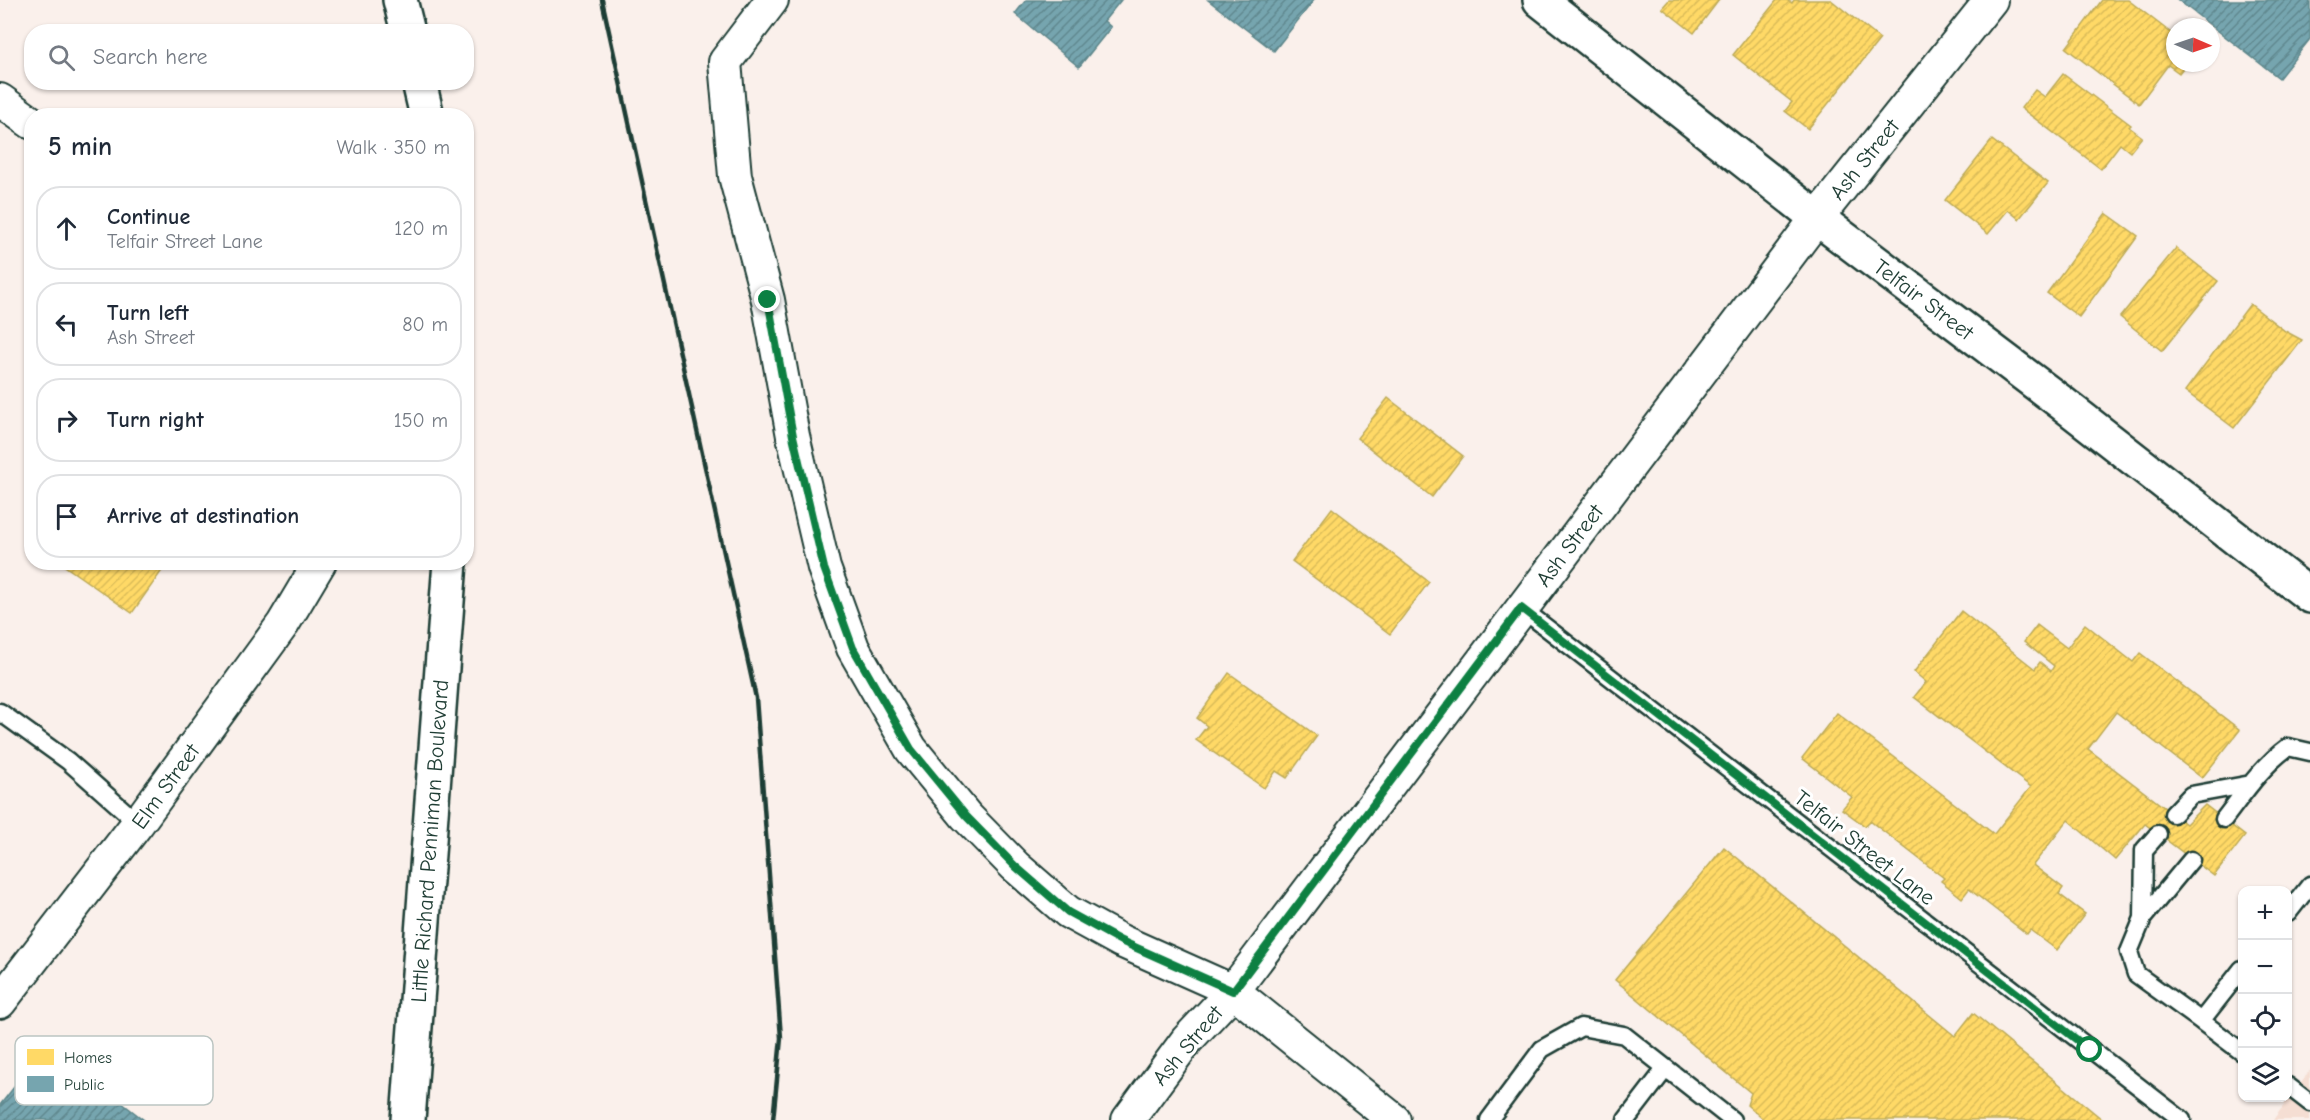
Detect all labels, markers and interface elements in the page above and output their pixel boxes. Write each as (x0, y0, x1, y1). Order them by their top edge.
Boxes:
north arrow (2166, 18, 2220, 72)
search box (24, 24, 474, 90)
icon: search (45, 41, 78, 74)
text: Search here (93, 44, 208, 70)
street label: Ash Street (1824, 114, 1906, 205)
text: 5 min (48, 132, 112, 162)
text: Walk · 350 m (336, 136, 450, 159)
text: Continue (107, 204, 190, 230)
icon: ahead (50, 212, 83, 245)
text: 120 m (394, 217, 448, 240)
text: Telfair Street Lane (107, 230, 263, 253)
street label: Telfair Street (1868, 254, 1979, 346)
route end (754, 286, 780, 312)
text: Turn left (107, 300, 189, 326)
icon: left (50, 308, 83, 341)
text: 80 m (402, 313, 448, 336)
text: Ash Street (107, 326, 194, 349)
icon: right (50, 404, 83, 437)
text: Turn right (107, 407, 204, 433)
text: 150 m (394, 409, 448, 432)
street label: Ash Street (1530, 499, 1610, 592)
icon: arrive (50, 500, 83, 533)
text: Arrive at destination (107, 503, 299, 529)
street label: Little Richard Penniman Boulevard (406, 679, 454, 1003)
street label: Elm Street (126, 738, 206, 834)
street label: Telfair Street Lane (1789, 785, 1940, 911)
map controls (2238, 886, 2292, 1102)
button: + (2238, 886, 2292, 940)
button: − (2238, 940, 2292, 994)
button: locate (2238, 994, 2292, 1048)
street label: Ash Street (1147, 1000, 1229, 1091)
legend (15, 1036, 213, 1105)
route start (2076, 1036, 2102, 1062)
button: layers (2238, 1048, 2292, 1102)
text: Homes (64, 1049, 112, 1067)
text: Public (64, 1076, 105, 1094)

